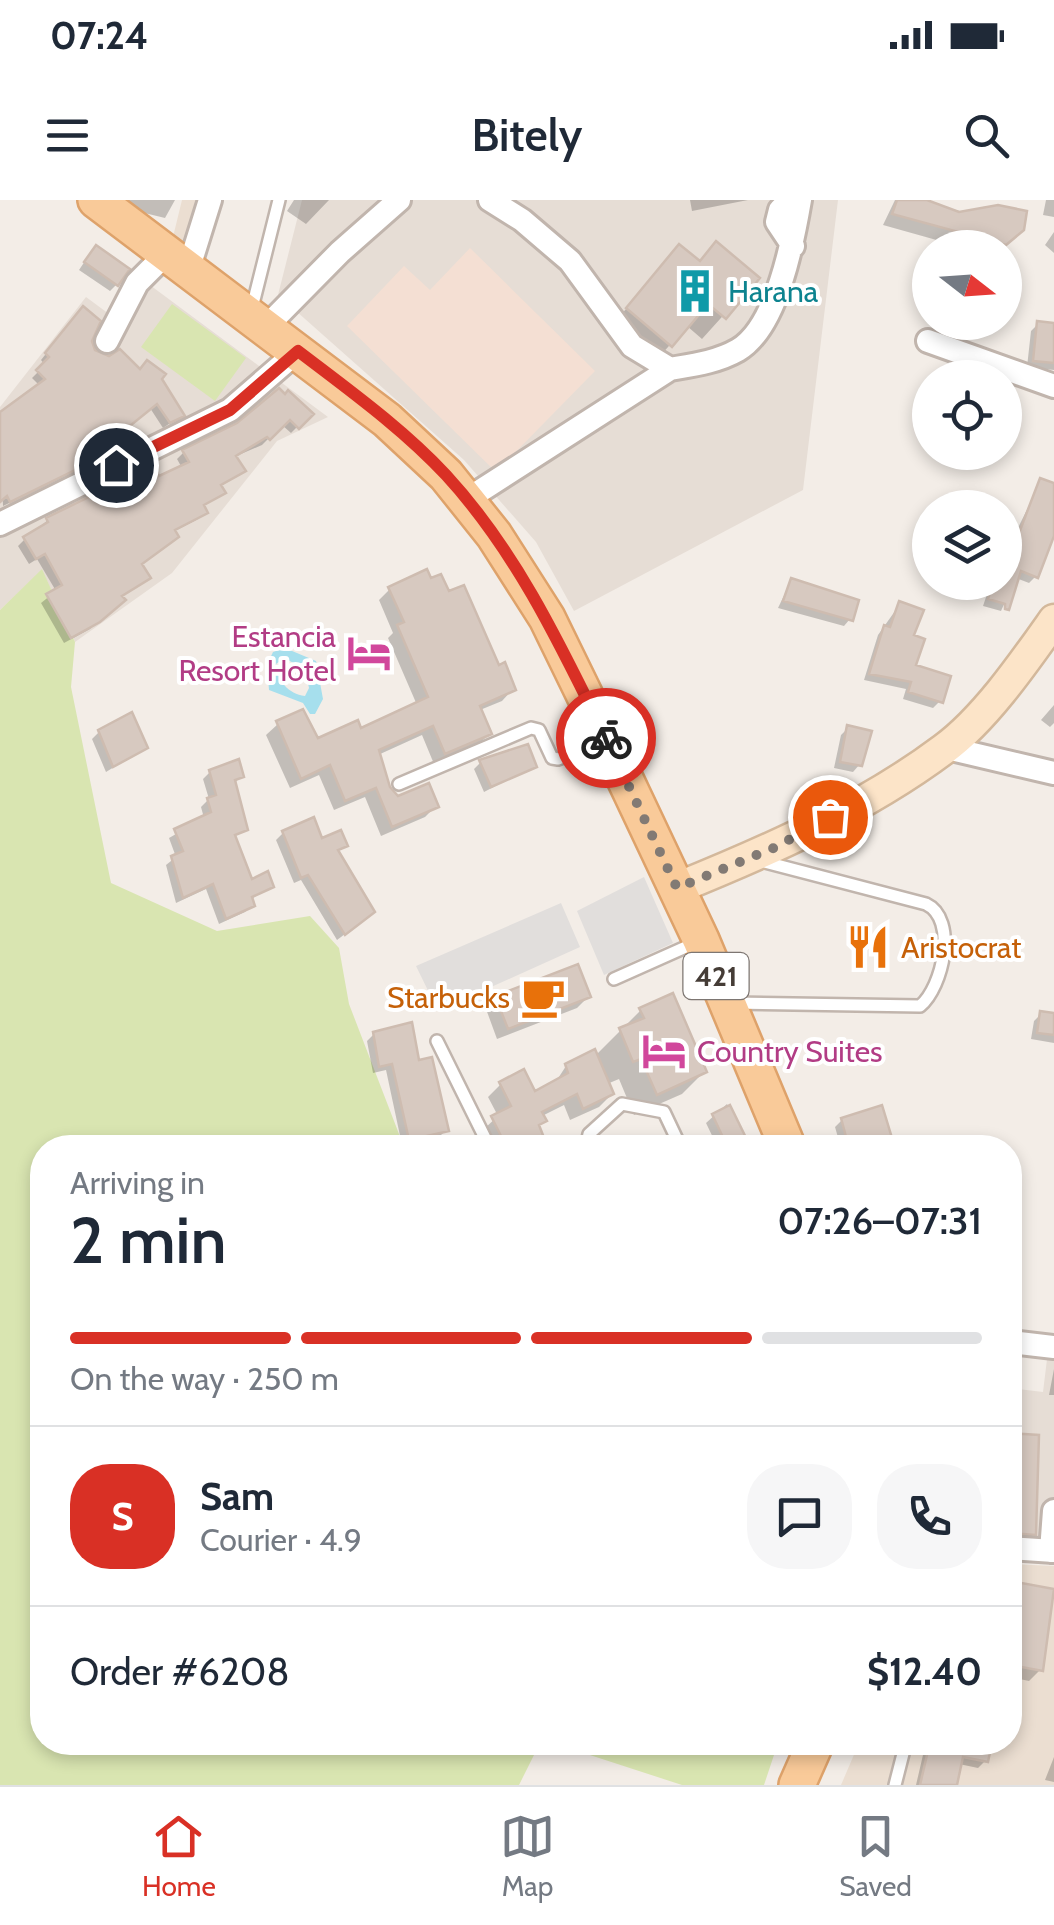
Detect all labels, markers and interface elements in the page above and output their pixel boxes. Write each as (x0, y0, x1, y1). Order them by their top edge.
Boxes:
text: 07:24 (50, 12, 148, 59)
icon: menu (40, 108, 95, 163)
text: Bitely (472, 108, 583, 162)
icon: search (959, 108, 1014, 163)
north arrow (912, 230, 1022, 340)
map controls (912, 230, 1022, 600)
building icon: Harana (671, 267, 719, 315)
place label: Harana (728, 273, 819, 310)
button: locate (912, 360, 1022, 470)
pin (74, 423, 159, 508)
icon: home (89, 438, 144, 493)
button: layers (912, 490, 1022, 600)
place label: Estancia Resort Hotel (178, 618, 337, 689)
hotel icon: Estancia Resort Hotel (345, 629, 393, 677)
courier (556, 688, 656, 788)
icon: bike (579, 711, 634, 766)
pin (788, 775, 873, 860)
icon: bag (803, 790, 858, 845)
restaurant icon: Aristocrat (844, 923, 892, 971)
place label: Aristocrat (901, 929, 1021, 966)
road number: 421 (684, 953, 748, 999)
cafe icon: Starbucks (519, 973, 567, 1021)
place label: Starbucks (387, 979, 510, 1016)
hotel icon: Country Suites (640, 1027, 688, 1075)
place label: Country Suites (697, 1033, 883, 1070)
text: Arriving in (70, 1163, 205, 1202)
text: 07:26–07:31 (778, 1197, 982, 1244)
text: 2 min (70, 1200, 227, 1279)
text: On the way · 250 m (70, 1359, 339, 1398)
button: chat (747, 1464, 852, 1569)
button: phone (877, 1464, 982, 1569)
text: Sam (200, 1473, 274, 1520)
text: S (111, 1493, 134, 1540)
text: Courier · 4.9 (200, 1520, 362, 1559)
text: Order #6208 (70, 1648, 289, 1695)
text: $12.40 (867, 1648, 982, 1695)
tab: Home (142, 1809, 216, 1903)
tab: Map (500, 1809, 555, 1903)
tab: Saved (839, 1809, 912, 1903)

